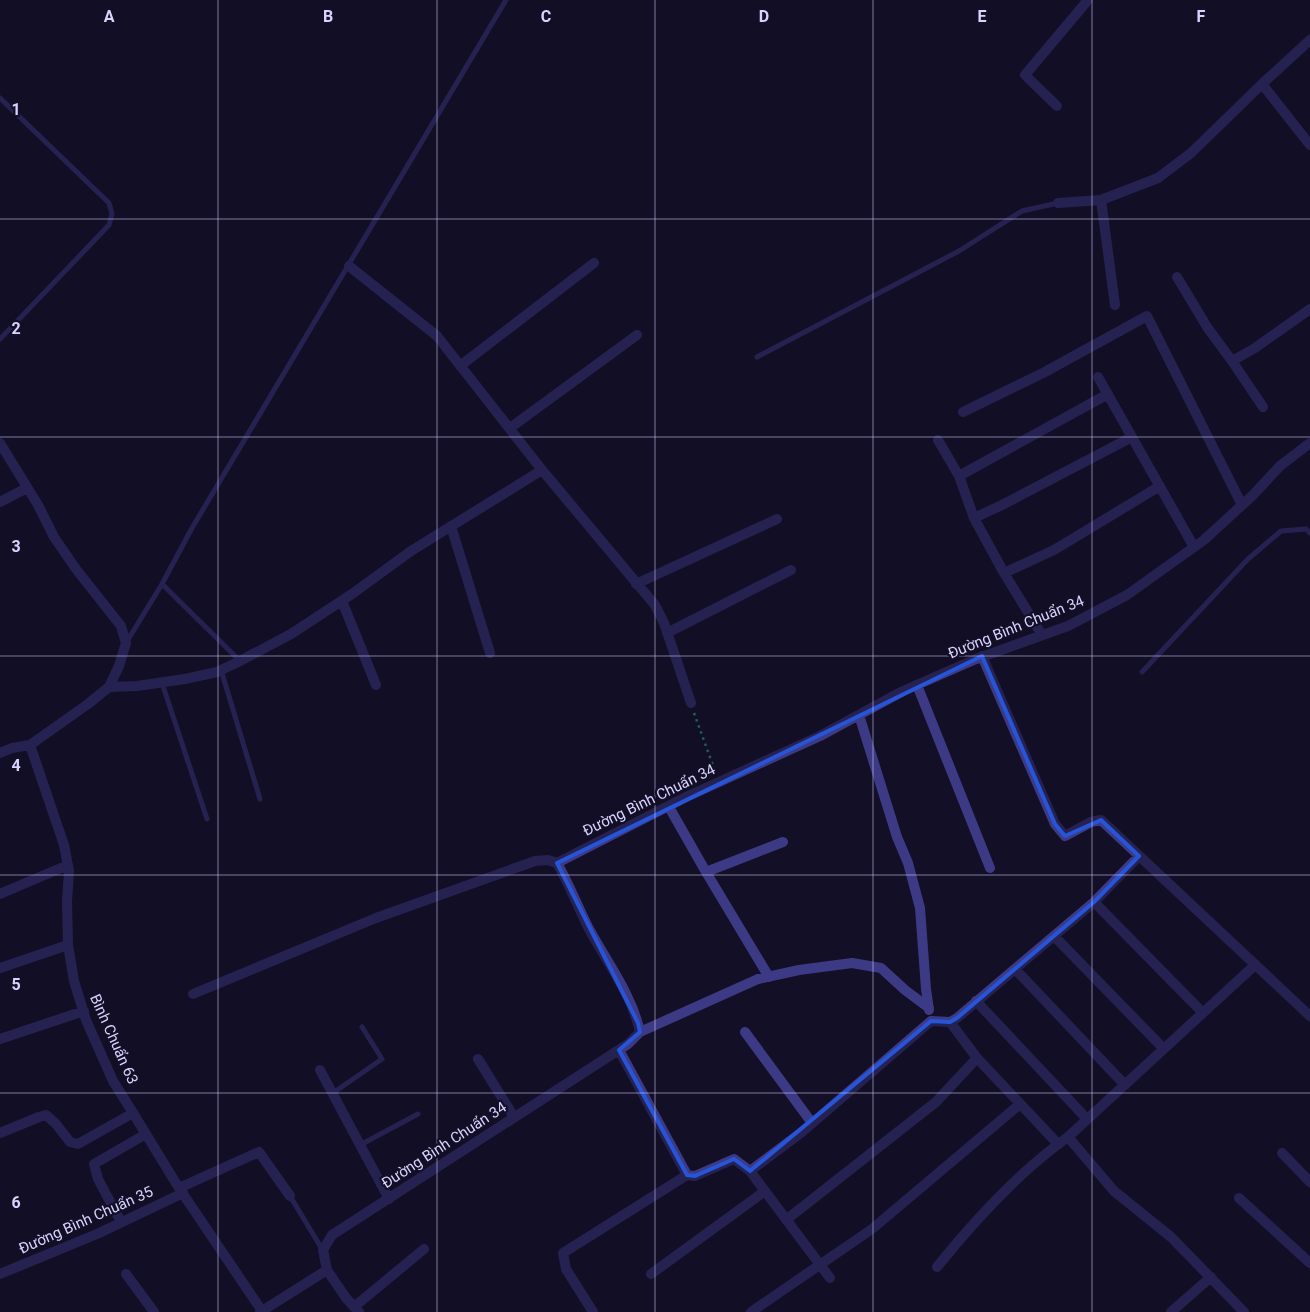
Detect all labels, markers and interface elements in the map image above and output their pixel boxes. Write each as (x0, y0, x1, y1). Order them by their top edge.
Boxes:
text: A (104, 7, 115, 26)
text: B (323, 7, 333, 26)
text: C (541, 7, 551, 26)
text: D (759, 7, 769, 26)
text: E (978, 7, 987, 26)
text: F (1197, 7, 1206, 26)
text: 1 (11, 100, 21, 119)
text: 2 (11, 319, 21, 338)
text: 3 (11, 537, 21, 556)
street label: Đường Bình Chuẩn 34 (945, 591, 1087, 663)
text: 4 (11, 756, 21, 775)
street label: Đường Bình Chuẩn 34 (580, 760, 719, 840)
text: 5 (11, 975, 21, 994)
street label: Bình Chuẩn 63 (86, 991, 142, 1087)
street label: Đường Bình Chuẩn 34 (378, 1098, 510, 1192)
street label: Đường Bình Chuẩn 35 (16, 1182, 156, 1258)
text: 6 (11, 1193, 21, 1212)

